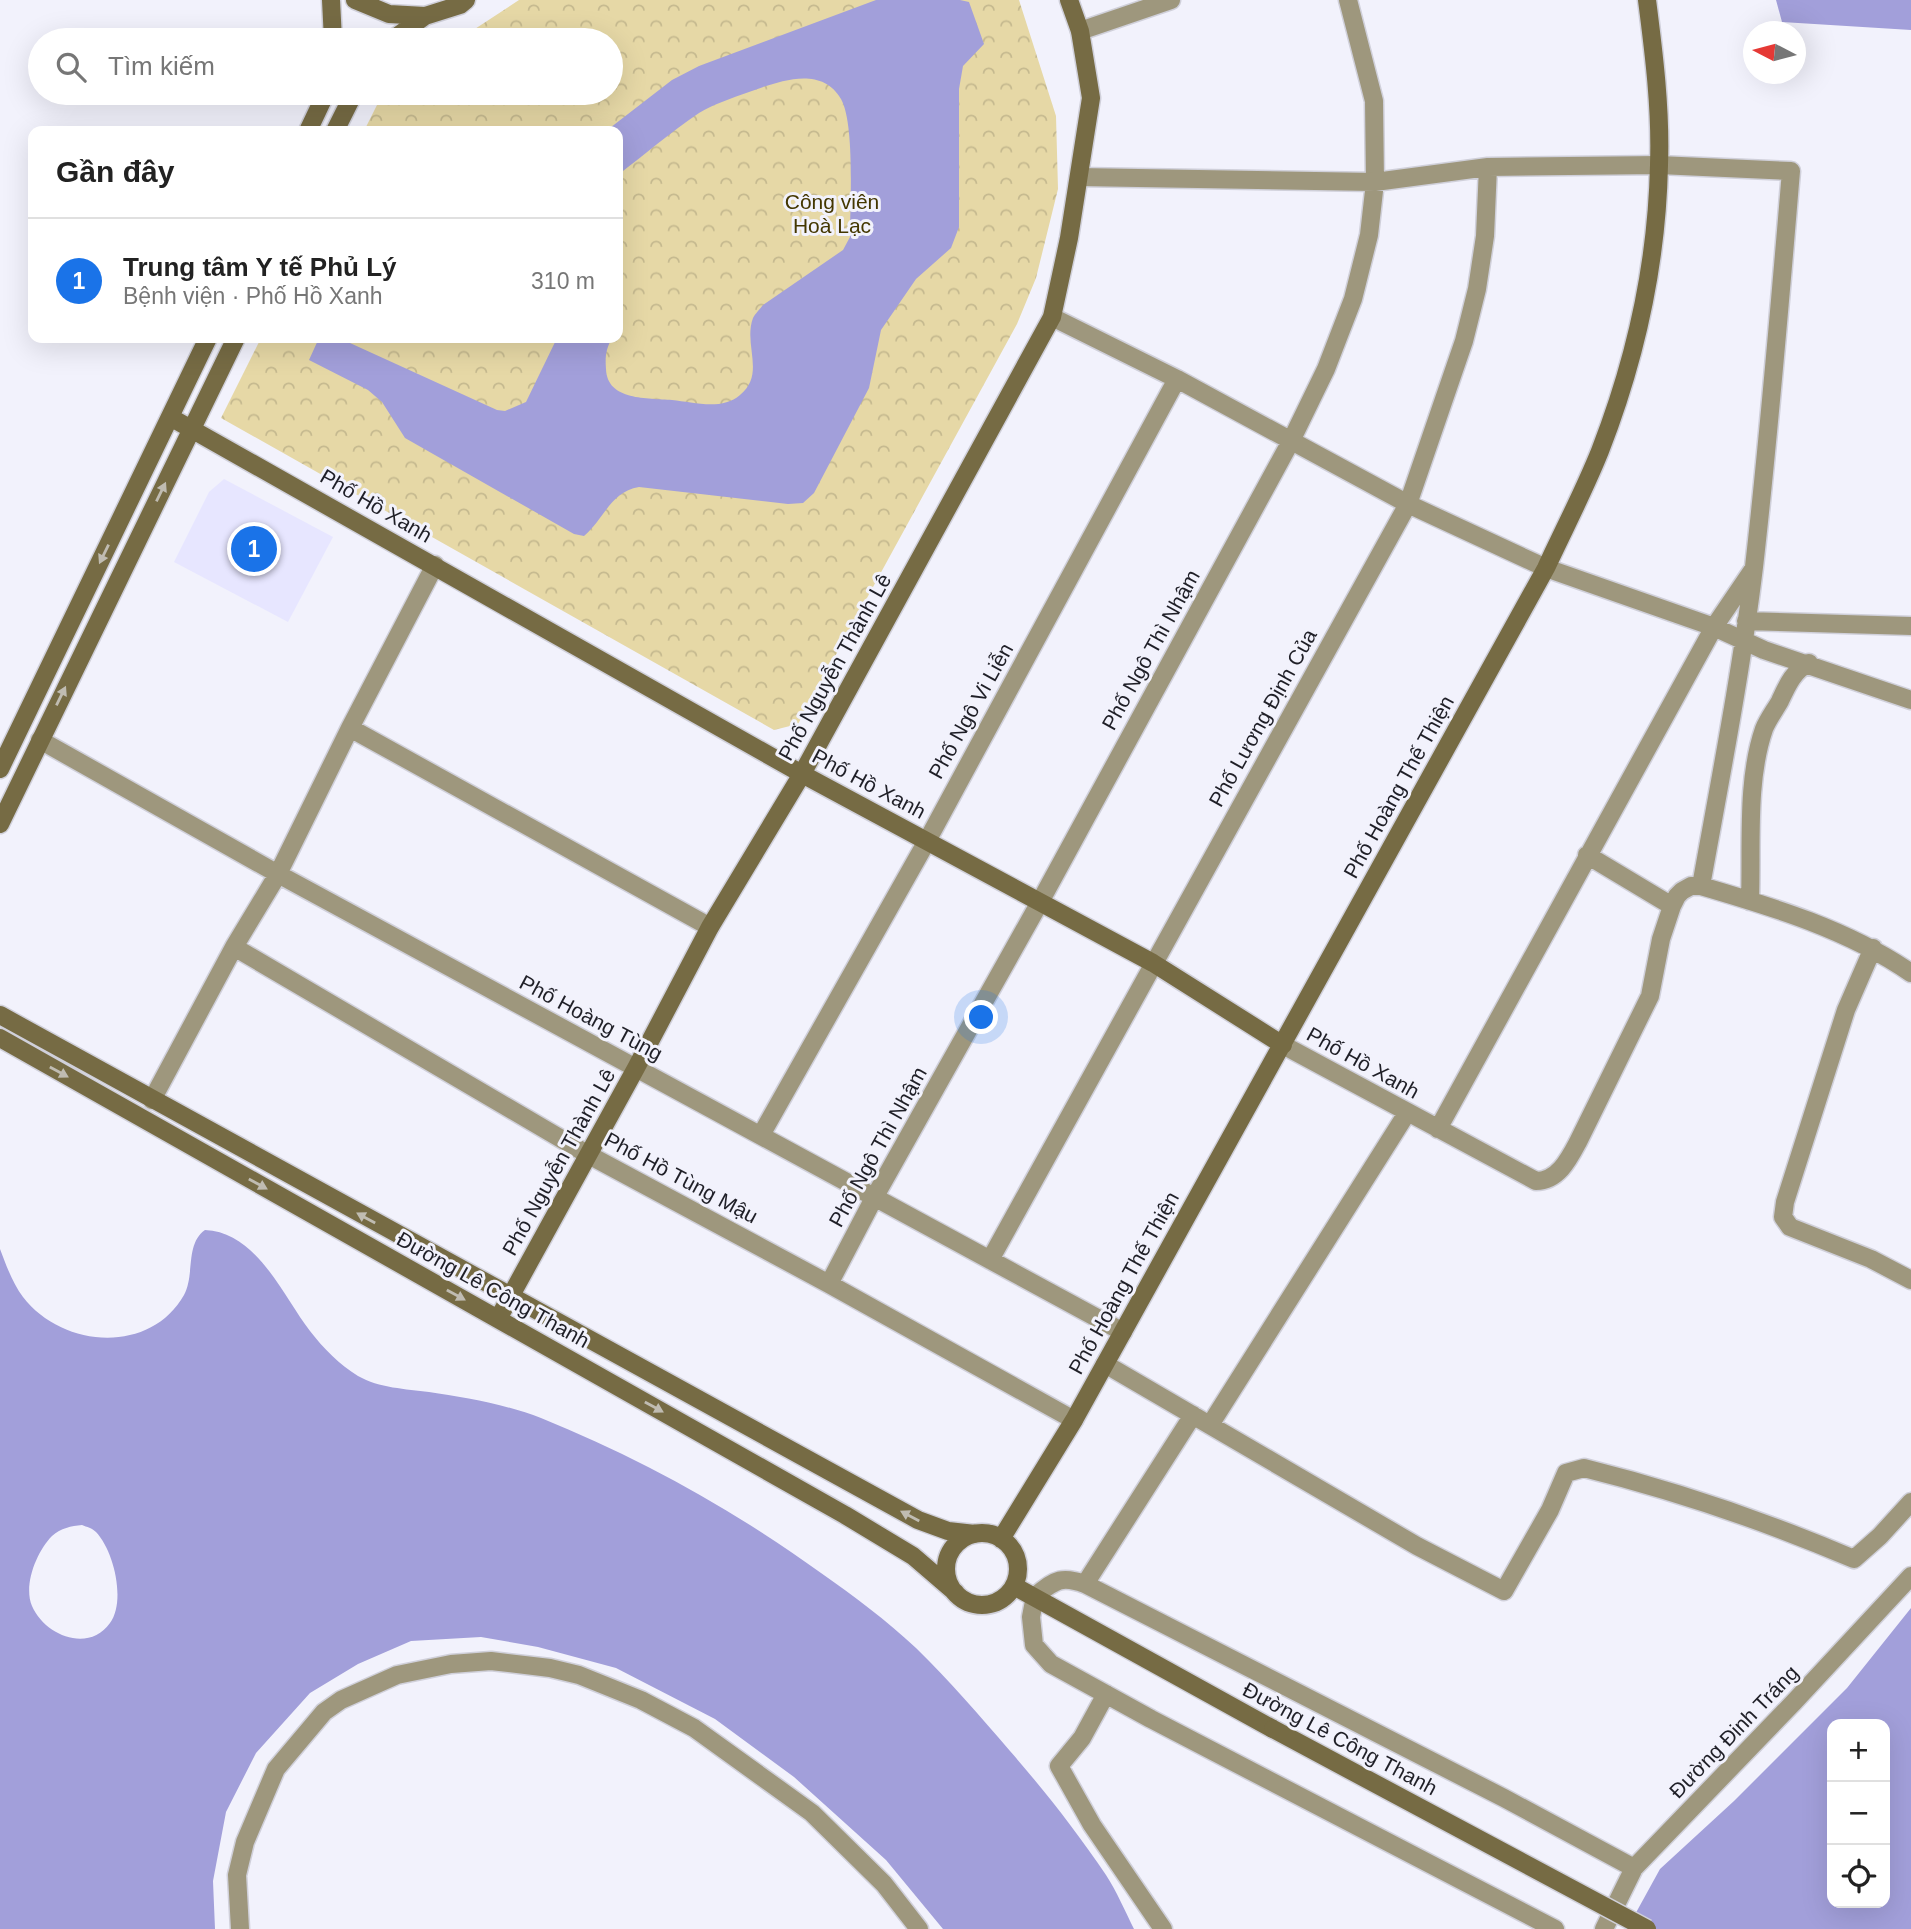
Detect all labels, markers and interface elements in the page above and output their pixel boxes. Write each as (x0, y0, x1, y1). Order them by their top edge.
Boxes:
north arrow (1743, 21, 1806, 84)
search box (28, 28, 623, 105)
icon: search (52, 48, 90, 86)
text: Tìm kiếm (108, 51, 215, 81)
text: Gần đây (56, 155, 174, 188)
park label: Công viên Hoà Lạc (785, 190, 879, 237)
text: Trung tâm Y tế Phủ Lý (123, 252, 397, 282)
text: 1 (73, 268, 85, 294)
text: 310 m (531, 268, 595, 294)
text: Bệnh viện · Phố Hồ Xanh (123, 283, 383, 309)
street label: Phố Hồ Xanh (316, 464, 436, 547)
one-way arrow (155, 482, 167, 502)
pin: 1 (231, 523, 277, 575)
one-way arrow (98, 544, 109, 564)
street label: Phố Ngô Thì Nhậm (1097, 566, 1204, 734)
street label: Phố Nguyễn Thành Lê (774, 569, 895, 764)
street label: Phố Lương Định Của (1204, 625, 1321, 811)
street label: Phố Ngô Vi Liễn (924, 639, 1017, 783)
one-way arrow (56, 686, 67, 706)
street label: Phố Hoàng Thế Thiện (1339, 692, 1458, 882)
street label: Phố Hồ Xanh (809, 744, 930, 823)
street label: Phố Hoàng Tùng (516, 970, 667, 1065)
your location (964, 1000, 998, 1034)
street label: Phố Hồ Xanh (1303, 1022, 1423, 1103)
street label: Phố Ngô Thì Nhậm (824, 1063, 931, 1231)
street label: Phố Nguyễn Thành Lê (498, 1064, 619, 1259)
one-way arrow (50, 1066, 69, 1078)
street label: Phố Hồ Tùng Mậu (601, 1127, 762, 1228)
one-way arrow (248, 1177, 267, 1190)
street label: Phố Hoàng Thế Thiện (1064, 1188, 1183, 1378)
one-way arrow (356, 1212, 376, 1224)
street label: Đường Lê Công Thanh (393, 1227, 594, 1352)
one-way arrow (446, 1289, 465, 1301)
one-way arrow (644, 1401, 664, 1413)
one-way arrow (899, 1510, 919, 1522)
street label: Đường Đinh Tráng (1665, 1661, 1803, 1803)
street label: Đường Lê Công Thanh (1239, 1678, 1441, 1800)
map controls (1827, 1719, 1890, 1908)
button: + (1827, 1719, 1890, 1782)
button: − (1827, 1782, 1890, 1845)
button: locate (1827, 1845, 1890, 1908)

